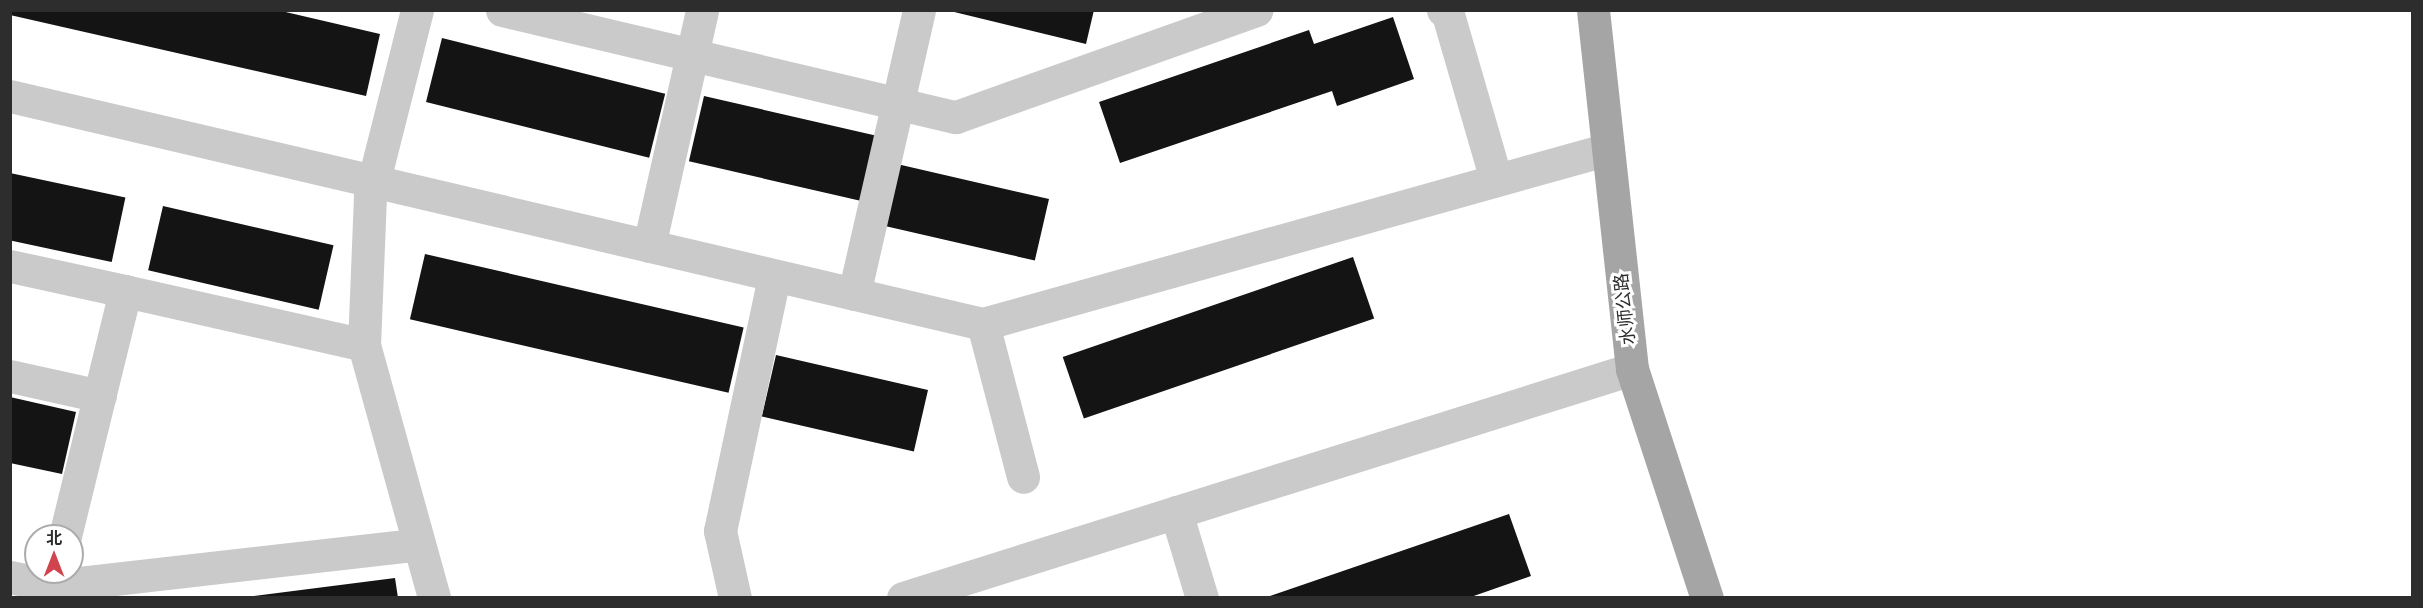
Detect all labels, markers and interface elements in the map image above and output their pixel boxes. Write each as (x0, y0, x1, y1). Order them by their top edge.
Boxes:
street label: 水师公路 (1610, 272, 1640, 346)
north arrow (24, 524, 84, 584)
text: 北 (46, 528, 62, 548)

